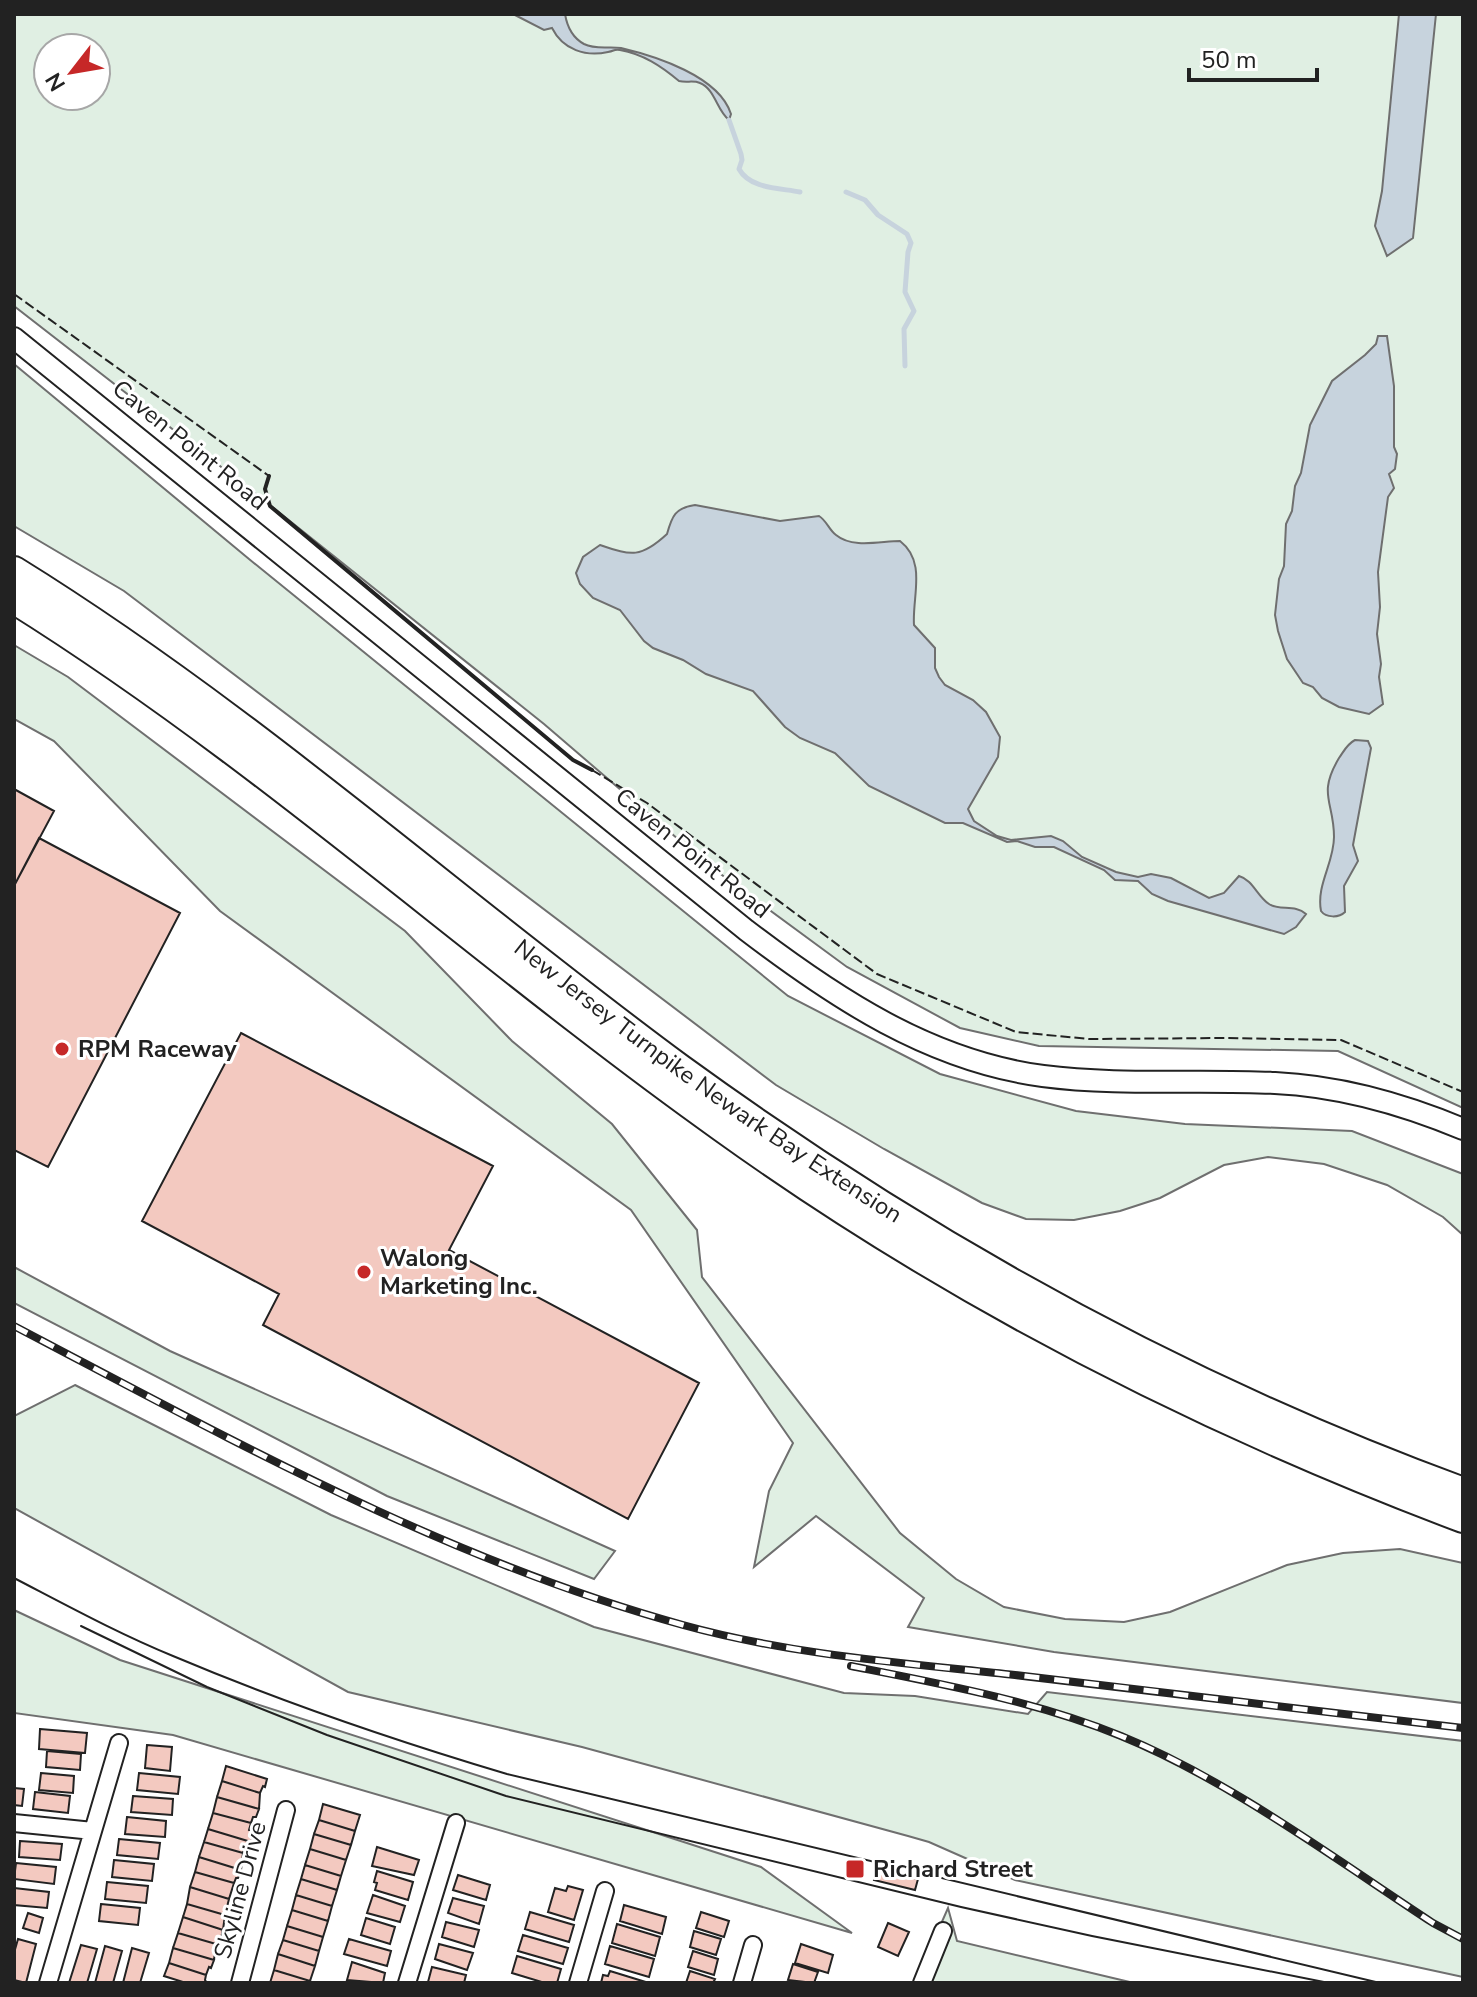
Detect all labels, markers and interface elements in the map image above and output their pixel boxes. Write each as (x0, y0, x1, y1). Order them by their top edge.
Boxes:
north arrow (32, 32, 112, 112)
scale bar (1189, 32, 1317, 82)
text: 50 m (1201, 44, 1257, 76)
text: N (39, 67, 73, 97)
street label: Caven Point Road (106, 373, 274, 517)
street label: Caven Point Road (609, 781, 777, 925)
street label: New Jersey Turnpike Newark Bay Extension (507, 932, 908, 1230)
place label: RPM Raceway (78, 1033, 237, 1065)
marker: RPM Raceway (53, 1040, 71, 1058)
place label: Walong Marketing Inc. (380, 1242, 538, 1302)
marker: Walong Marketing Inc. (355, 1263, 373, 1281)
street label: Skyline Drive (206, 1818, 274, 1962)
place label: Richard Street (873, 1853, 1034, 1885)
marker: Richard Street (844, 1858, 866, 1880)

